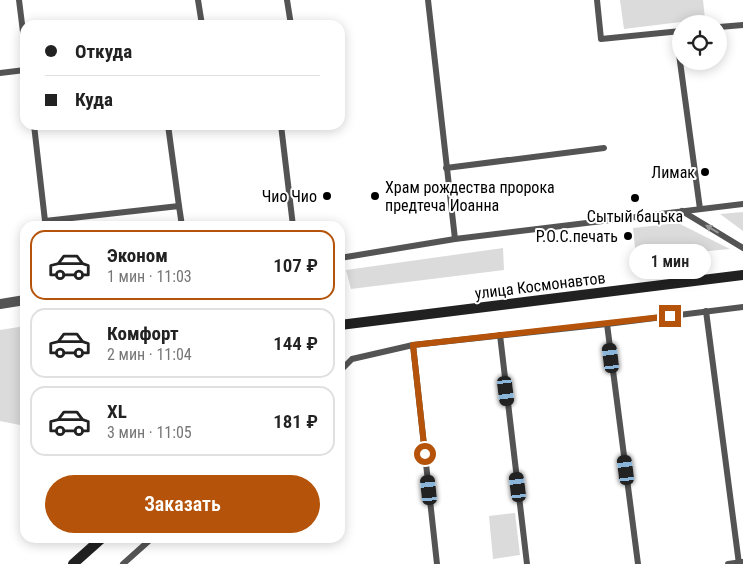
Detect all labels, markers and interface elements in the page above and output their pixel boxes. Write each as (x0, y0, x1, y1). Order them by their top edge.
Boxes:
map controls (672, 15, 727, 70)
button: locate (672, 15, 727, 70)
text: Откуда (75, 40, 132, 63)
text: Куда (75, 88, 113, 111)
place label: Лимак (651, 163, 695, 182)
marker: Лимак (699, 166, 711, 178)
place label: Храм рождества пророка предтеча Иоанна (385, 178, 555, 215)
place label: Чио Чио (262, 187, 317, 206)
marker: Чио Чио (321, 190, 333, 202)
marker: Храм рождества пророка предтеча Иоанна (369, 190, 381, 202)
marker: Сытый бацька (629, 192, 641, 204)
place label: Сытый бацька (587, 207, 683, 226)
one-way arrow (706, 225, 719, 234)
place label: Р.О.С.печать (536, 227, 618, 246)
marker: Р.О.С.печать (622, 230, 634, 242)
icon: car (47, 243, 92, 288)
text: Эконом (107, 244, 168, 267)
callout: 1 мин (629, 244, 711, 278)
text: 1 мин (651, 252, 689, 271)
text: 107 ₽ (273, 254, 318, 277)
text: 1 мин · 11:03 (107, 267, 192, 286)
street label: улица Космонавтов (474, 268, 606, 303)
route end (659, 305, 681, 327)
icon: car (47, 321, 92, 366)
text: Комфорт (107, 322, 179, 345)
text: 144 ₽ (273, 332, 318, 355)
car (601, 342, 620, 374)
text: 2 мин · 11:04 (107, 345, 192, 364)
car (496, 375, 515, 407)
icon: car (47, 399, 92, 444)
text: XL (107, 400, 127, 423)
text: 181 ₽ (273, 410, 318, 433)
text: 3 мин · 11:05 (107, 423, 192, 442)
route start (414, 443, 436, 465)
car (616, 454, 635, 486)
car (508, 471, 527, 503)
car (419, 474, 438, 506)
button: Заказать (45, 475, 320, 533)

